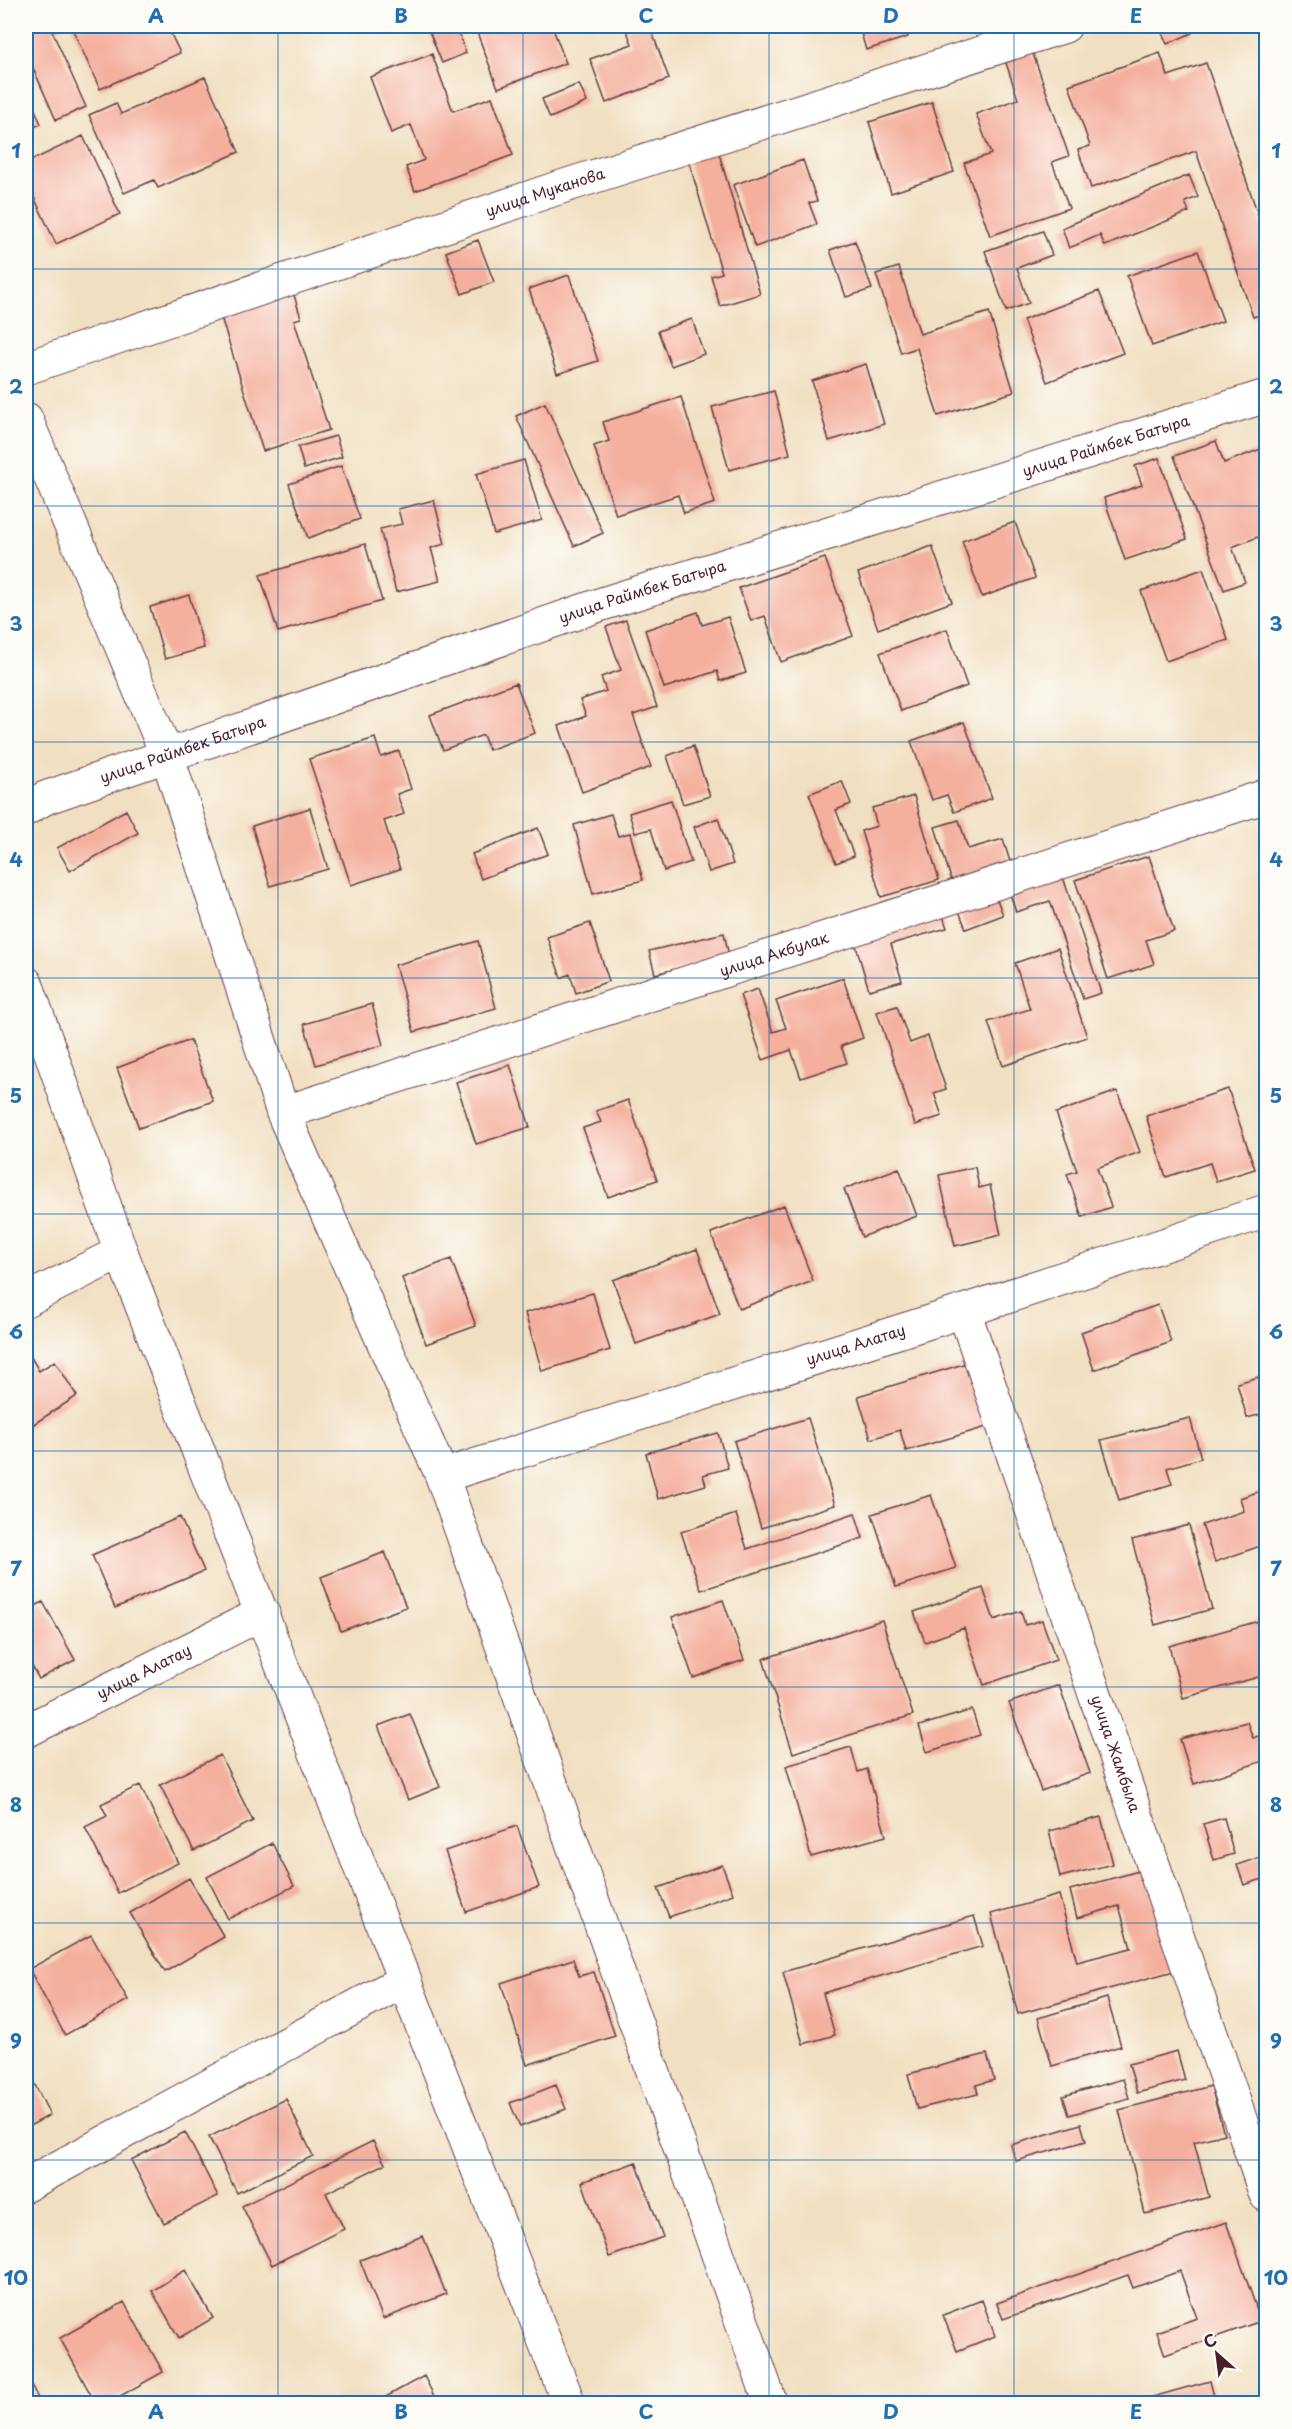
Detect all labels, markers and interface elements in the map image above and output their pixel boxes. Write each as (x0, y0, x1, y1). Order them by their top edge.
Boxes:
text: A (148, 0, 164, 30)
text: B (394, 0, 408, 30)
text: C (638, 0, 654, 30)
text: D (883, 0, 899, 30)
text: E (1130, 0, 1142, 30)
text: 1 (11, 135, 21, 165)
text: 1 (1271, 135, 1281, 165)
street label: улица Муканова (482, 161, 608, 222)
text: 2 (9, 371, 23, 401)
text: 2 (1269, 371, 1283, 401)
street label: улица Раймбек Батыра (1019, 407, 1193, 482)
street label: улица Раймбек Батыра (555, 553, 729, 628)
text: 3 (9, 608, 23, 638)
text: 3 (1269, 608, 1283, 638)
street label: улица Раймбек Батыра (96, 709, 269, 788)
text: 4 (9, 844, 23, 874)
text: 4 (1269, 844, 1283, 874)
street label: улица Акбулак (716, 925, 831, 981)
text: 5 (10, 1080, 22, 1110)
text: 5 (1270, 1080, 1282, 1110)
text: 6 (9, 1316, 23, 1346)
text: 6 (1269, 1316, 1283, 1346)
street label: улица Алатау (803, 1317, 908, 1370)
text: 7 (10, 1553, 22, 1583)
text: 7 (1270, 1553, 1282, 1583)
street label: улица Алатау (92, 1638, 195, 1704)
street label: улица Жамбыла (1086, 1692, 1148, 1816)
text: 8 (10, 1789, 22, 1819)
text: 8 (1270, 1789, 1282, 1819)
text: 9 (10, 2025, 22, 2055)
text: 9 (1270, 2025, 1282, 2055)
text: 10 (4, 2262, 28, 2292)
text: 10 (1264, 2262, 1288, 2292)
north arrow (1187, 2324, 1247, 2384)
text: С (1199, 2326, 1220, 2353)
text: A (148, 2396, 164, 2426)
text: B (394, 2396, 408, 2426)
text: C (638, 2396, 654, 2426)
text: D (883, 2396, 899, 2426)
text: E (1130, 2396, 1142, 2426)

